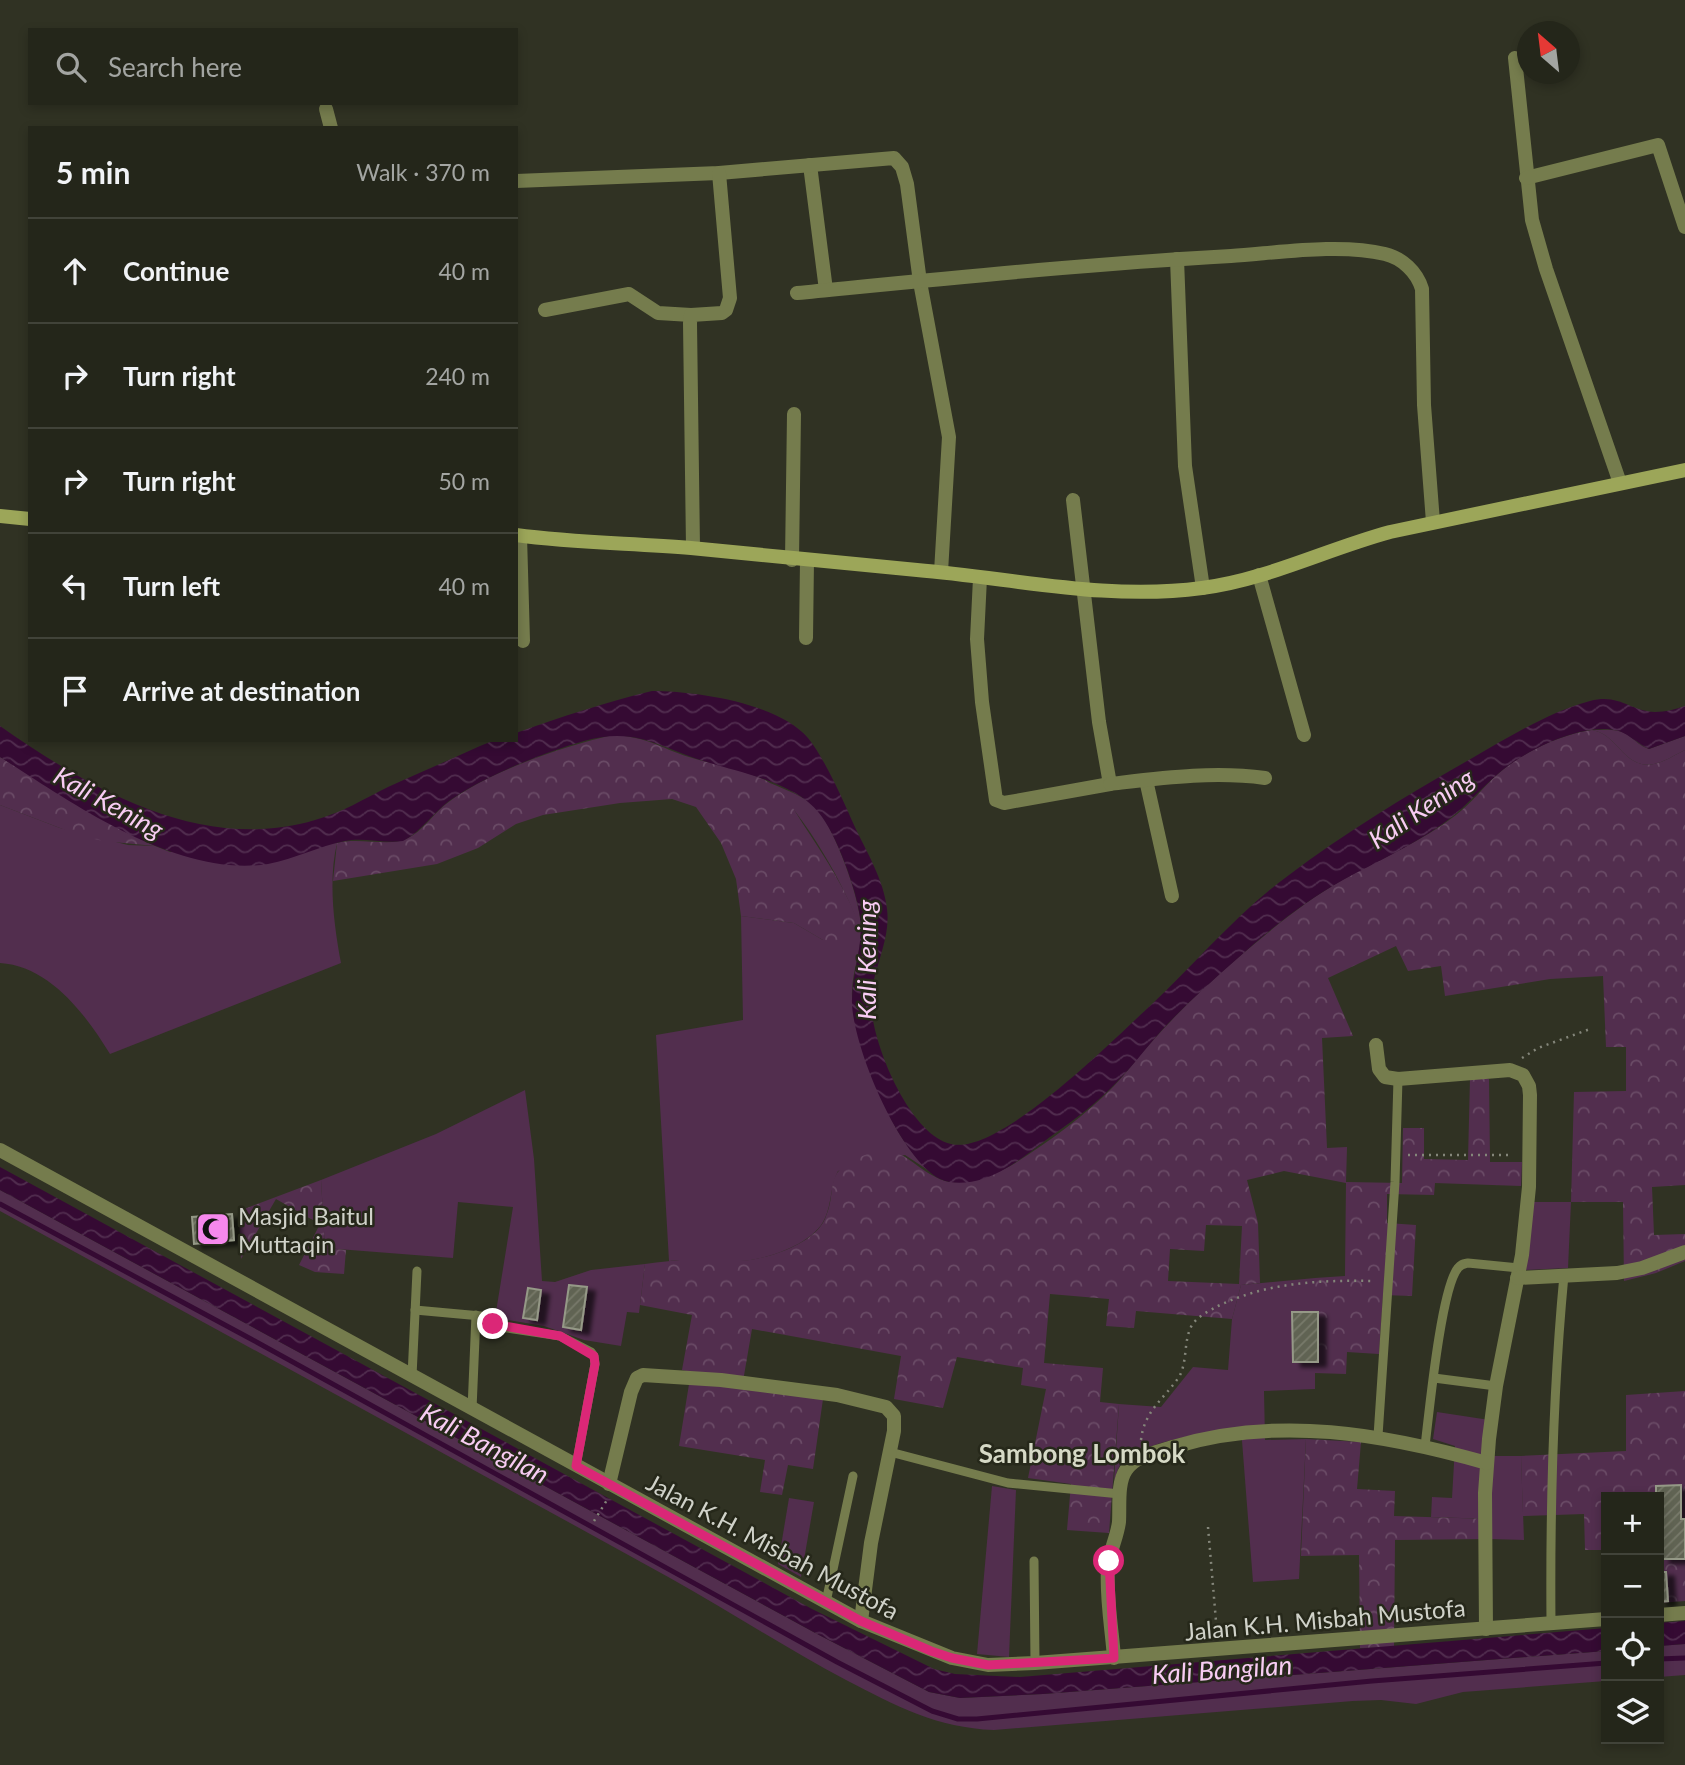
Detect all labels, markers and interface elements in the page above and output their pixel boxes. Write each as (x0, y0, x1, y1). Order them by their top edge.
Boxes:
north arrow (1517, 21, 1580, 84)
search box (28, 28, 518, 105)
icon: search (52, 48, 90, 86)
text: Search here (108, 51, 242, 83)
text: 5 min (56, 154, 130, 190)
text: Walk · 370 m (356, 158, 490, 186)
icon: ahead (56, 252, 94, 290)
text: Continue (123, 255, 229, 287)
text: 40 m (439, 257, 490, 285)
icon: right (56, 357, 94, 395)
text: Turn right (123, 360, 236, 392)
text: 240 m (425, 362, 490, 390)
icon: right (56, 462, 94, 500)
text: Turn right (123, 465, 236, 497)
text: 50 m (439, 467, 490, 495)
icon: left (56, 567, 94, 605)
text: Turn left (123, 570, 220, 602)
text: 40 m (439, 572, 490, 600)
icon: arrive (56, 672, 94, 710)
text: Arrive at destination (123, 675, 360, 707)
water label: Kali Kening (49, 759, 170, 845)
water label: Kali Kening (1362, 761, 1480, 855)
water label: Kali Kening (850, 899, 882, 1020)
place label: Masjid Baitul Muttaqin (238, 1201, 374, 1258)
mosque icon: Masjid Baitul Muttaqin (194, 1210, 232, 1248)
route end (477, 1308, 508, 1339)
water label: Kali Bangilan (415, 1396, 555, 1490)
district label: Sambong Lombok (979, 1437, 1185, 1469)
street label: Jalan K.H. Misbah Mustofa (642, 1467, 904, 1625)
map controls (1601, 1492, 1664, 1744)
button: + (1601, 1492, 1664, 1555)
route start (1093, 1545, 1124, 1576)
button: − (1601, 1555, 1664, 1618)
street label: Jalan K.H. Misbah Mustofa (1183, 1592, 1467, 1646)
button: locate (1601, 1618, 1664, 1681)
water label: Kali Bangilan (1151, 1648, 1293, 1690)
button: layers (1601, 1681, 1664, 1744)

